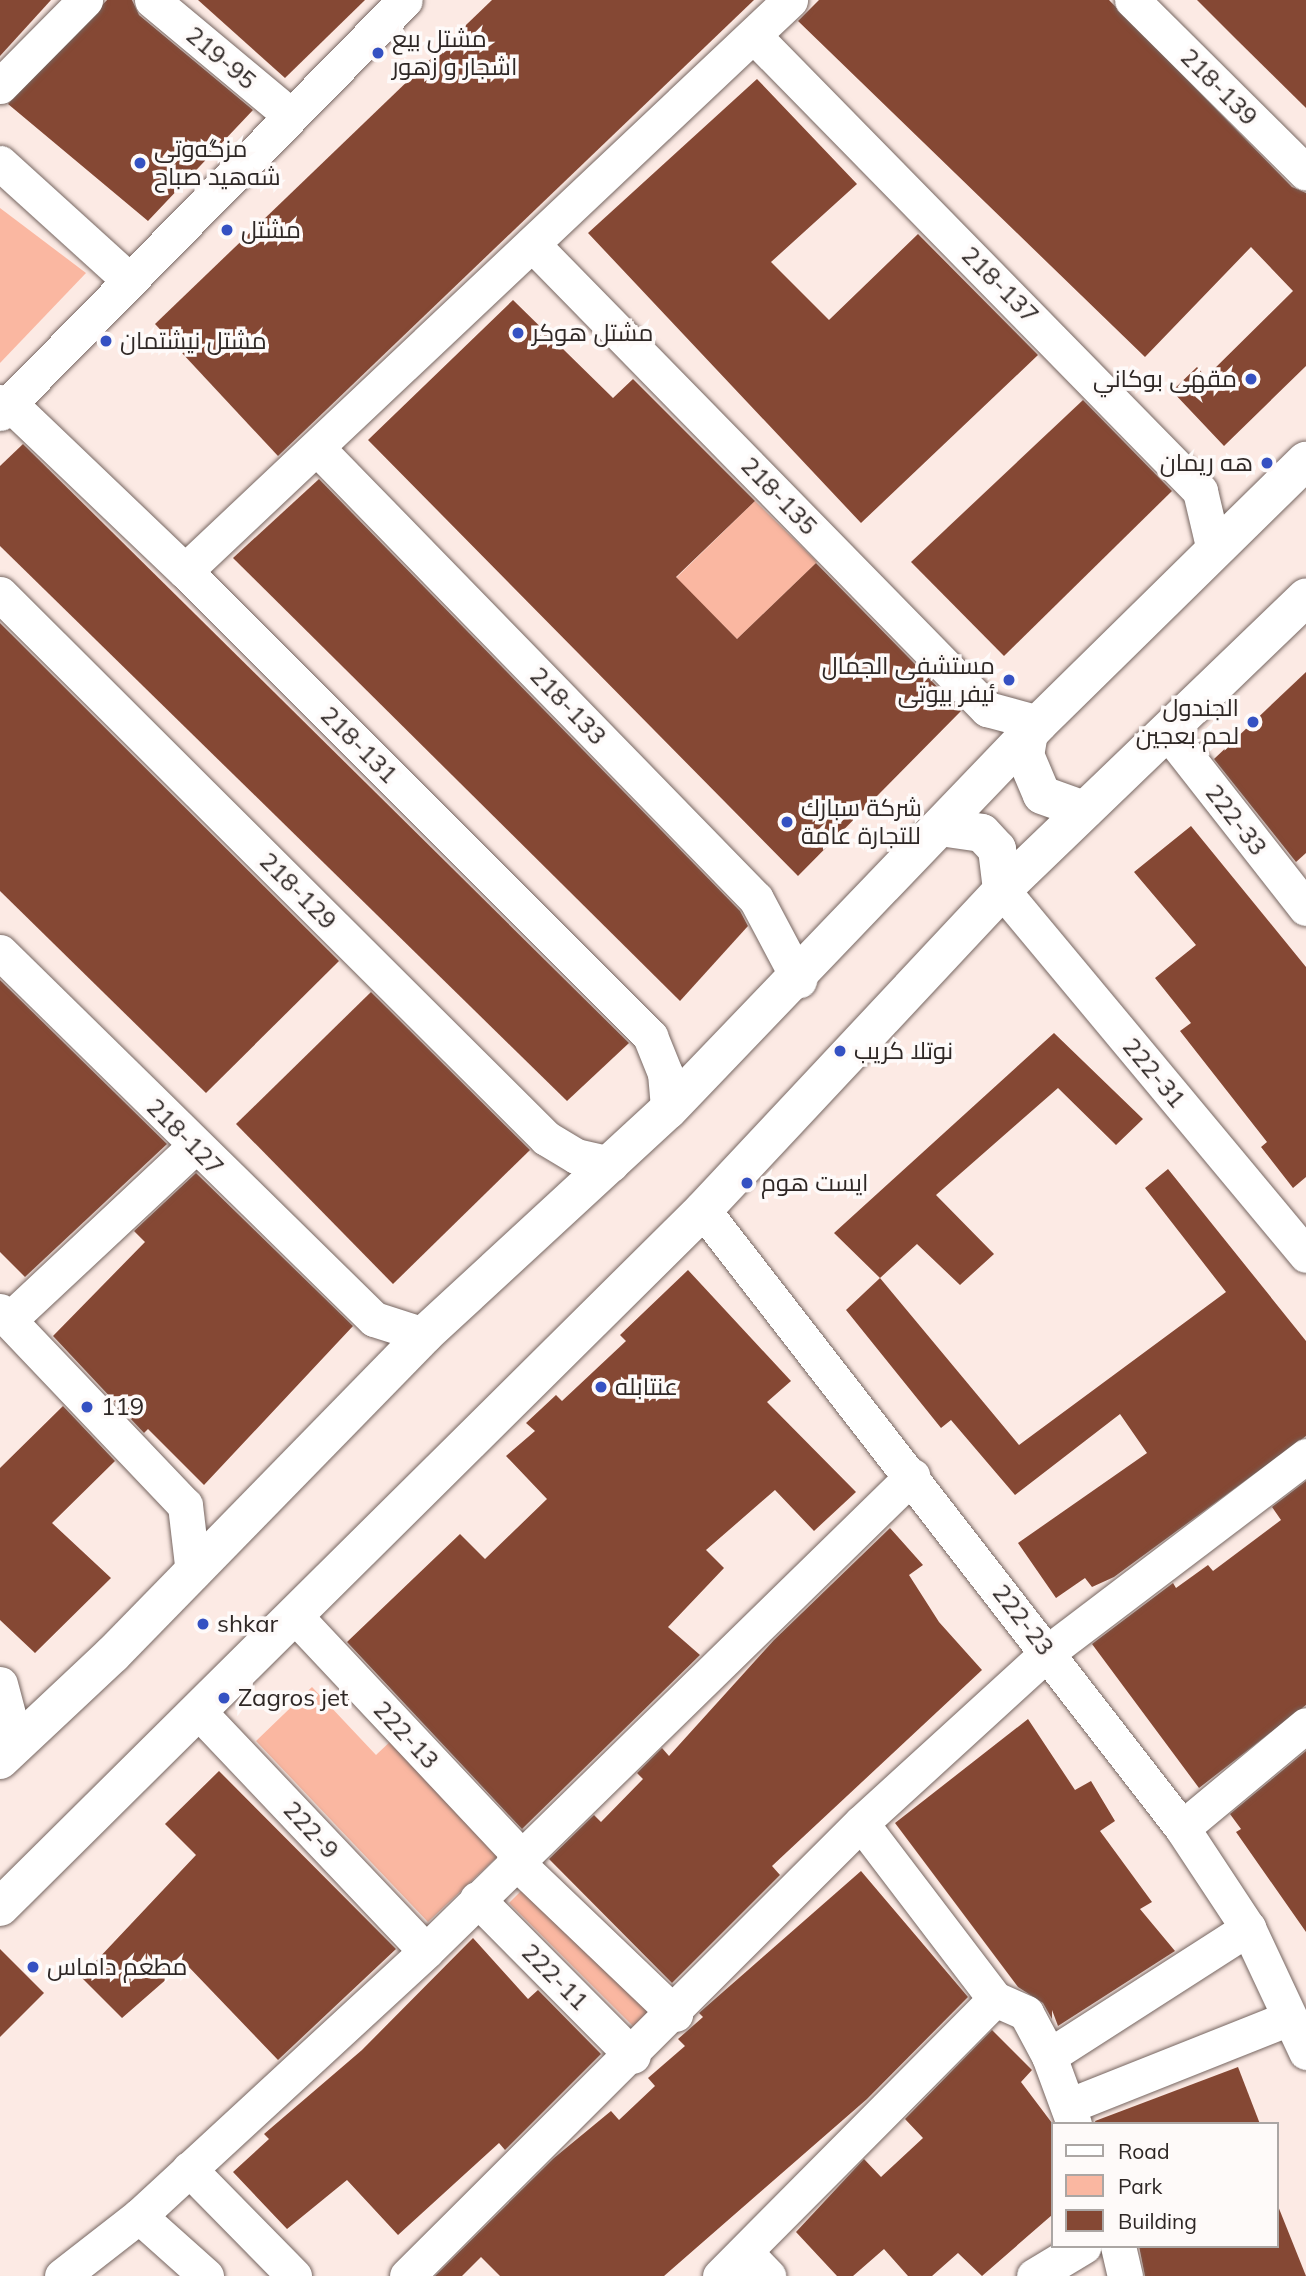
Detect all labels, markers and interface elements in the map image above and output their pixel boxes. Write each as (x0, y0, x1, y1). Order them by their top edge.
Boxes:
street label: 219-95 (180, 21, 262, 95)
place label: مشتل بيع اشجار و زهور (392, 25, 517, 81)
street label: 218-139 (1175, 43, 1263, 131)
marker: مشتل بيع اشجار و زهور (370, 45, 386, 61)
place label: مزگه‌وتی شه‌هید صباح (154, 135, 281, 191)
marker: مزگه‌وتی شه‌هید صباح (132, 155, 148, 171)
place label: مشتل (241, 216, 301, 244)
marker: مشتل (219, 222, 235, 238)
street label: 218-137 (956, 241, 1044, 329)
place label: مشتل هوكر (532, 319, 653, 347)
marker: مشتل هوكر (510, 325, 526, 341)
place label: مشتل نيشتمان (120, 327, 267, 355)
marker: مشتل نيشتمان (98, 333, 114, 349)
place label: مقهى بوكاني (1093, 365, 1237, 393)
marker: مقهى بوكاني (1243, 371, 1259, 387)
place label: هه ريمان (1160, 449, 1253, 477)
street label: 218-135 (735, 451, 823, 541)
marker: هه ريمان (1259, 455, 1275, 471)
place label: مستشفى الجمال ئیفر بیوتی (822, 652, 995, 708)
street label: 218-133 (524, 661, 612, 751)
marker: مستشفى الجمال ئیفر بیوتی (1001, 672, 1017, 688)
place label: الجندول لحم بعجين (1136, 694, 1239, 750)
street label: 218-131 (315, 701, 403, 789)
marker: الجندول لحم بعجين (1245, 714, 1261, 730)
street label: 222-33 (1199, 779, 1273, 861)
place label: شركة سبارك للتجارة عامة (801, 794, 922, 850)
marker: شركة سبارك للتجارة عامة (779, 814, 795, 830)
street label: 218-129 (254, 847, 342, 935)
street label: 222-31 (1117, 1032, 1191, 1114)
place label: نوتلا كريب (854, 1037, 953, 1065)
marker: نوتلا كريب (832, 1043, 848, 1059)
street label: 218-127 (141, 1093, 229, 1181)
place label: ايست هوم (761, 1169, 868, 1197)
marker: ايست هوم (739, 1175, 755, 1191)
place label: عنتابله (615, 1373, 678, 1401)
marker: عنتابله (593, 1379, 609, 1395)
place label: 119 (101, 1393, 144, 1421)
marker: 119 (79, 1399, 95, 1415)
street label: 222-23 (986, 1579, 1060, 1661)
place label: shkar (217, 1610, 278, 1638)
marker: shkar (195, 1616, 211, 1632)
place label: Zagros jet (238, 1684, 349, 1712)
marker: Zagros jet (216, 1690, 232, 1706)
street label: 222-13 (367, 1695, 445, 1775)
street label: 222-9 (277, 1795, 345, 1865)
street label: 222-11 (516, 1938, 594, 2016)
place label: مطعم داماس (47, 1953, 187, 1981)
marker: مطعم داماس (25, 1959, 41, 1975)
legend (1050, 2122, 1278, 2248)
text: Road (1118, 2138, 1169, 2164)
text: Park (1118, 2173, 1162, 2199)
text: Building (1118, 2208, 1197, 2234)

